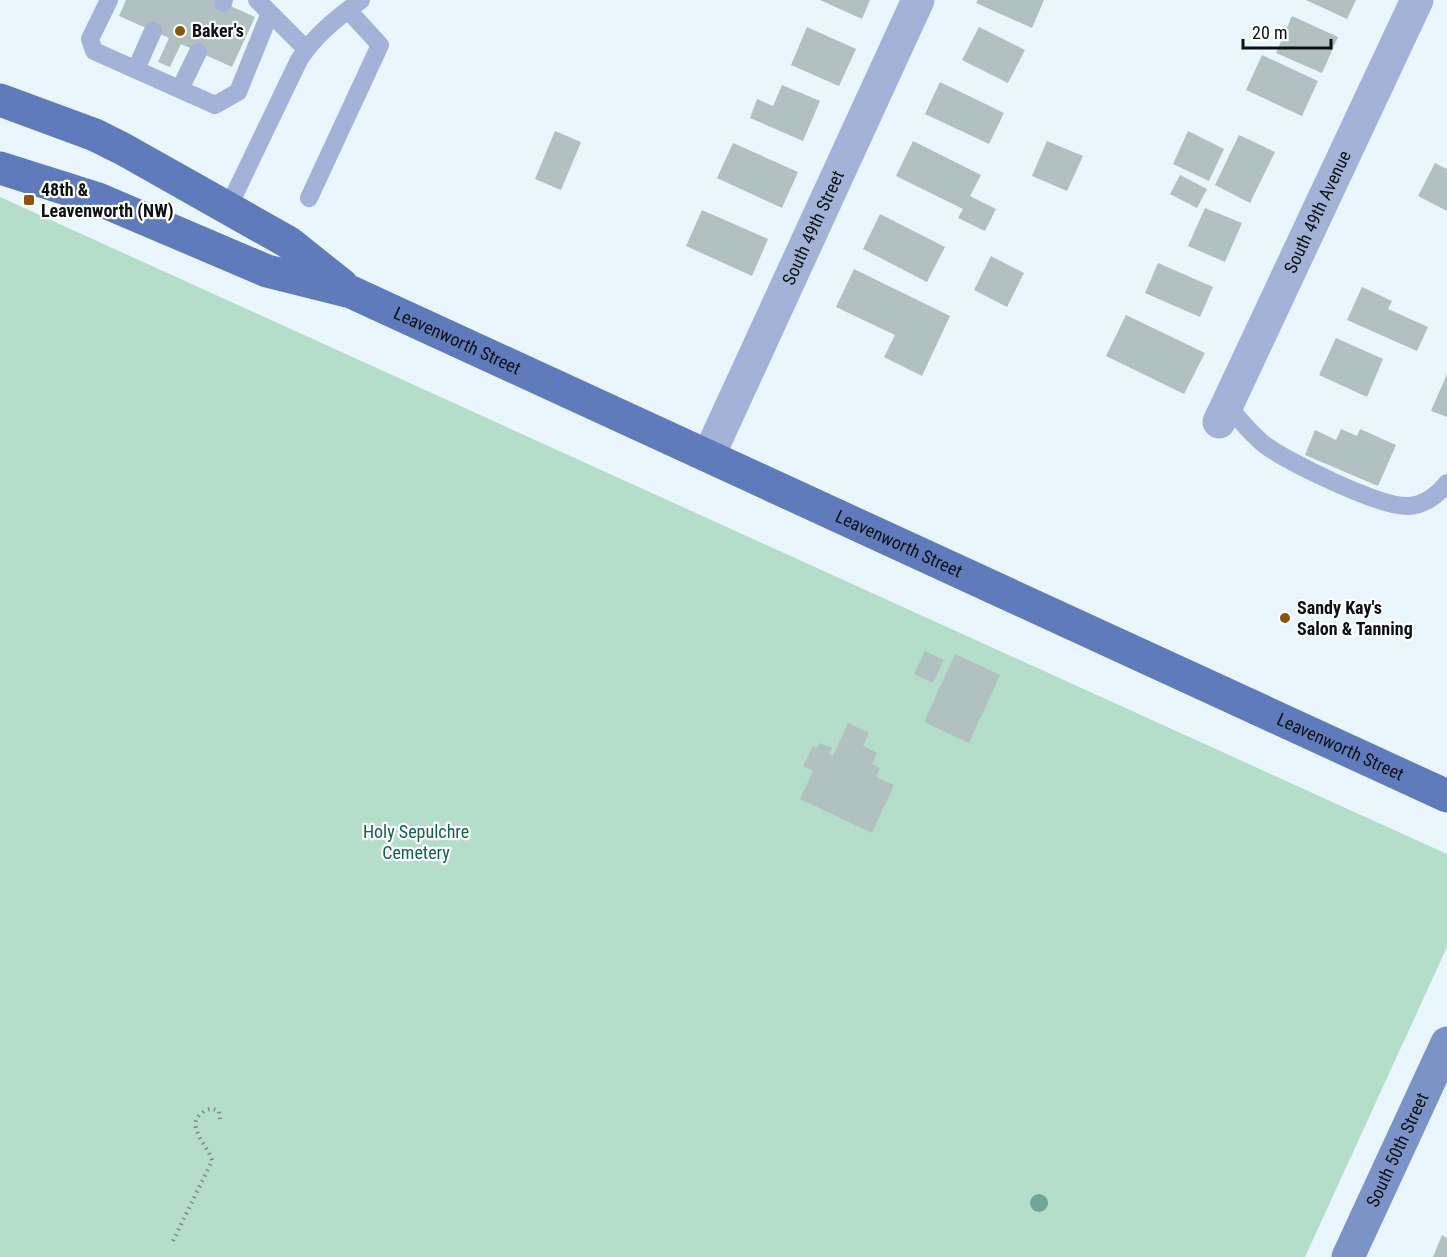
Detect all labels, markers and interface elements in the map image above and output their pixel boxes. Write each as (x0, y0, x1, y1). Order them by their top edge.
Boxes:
scale bar (1243, 12, 1332, 50)
place label: Baker's (192, 20, 244, 41)
text: 20 m (1252, 22, 1287, 43)
marker: Baker's (173, 24, 187, 38)
street label: South 49th Avenue (1279, 147, 1355, 276)
street label: South 49th Street (778, 167, 848, 288)
place label: 48th & Leavenworth (NW) (41, 179, 174, 222)
marker: 48th & Leavenworth (NW) (22, 193, 36, 207)
street label: Leavenworth Street (391, 302, 524, 379)
street label: Leavenworth Street (832, 505, 966, 582)
place label: Sandy Kay's Salon & Tanning (1297, 597, 1413, 639)
marker: Sandy Kay's Salon & Tanning (1278, 611, 1292, 625)
street label: Leavenworth Street (1274, 708, 1407, 785)
park label: Holy Sepulchre Cemetery (363, 821, 469, 863)
street label: South 50th Street (1362, 1089, 1433, 1210)

